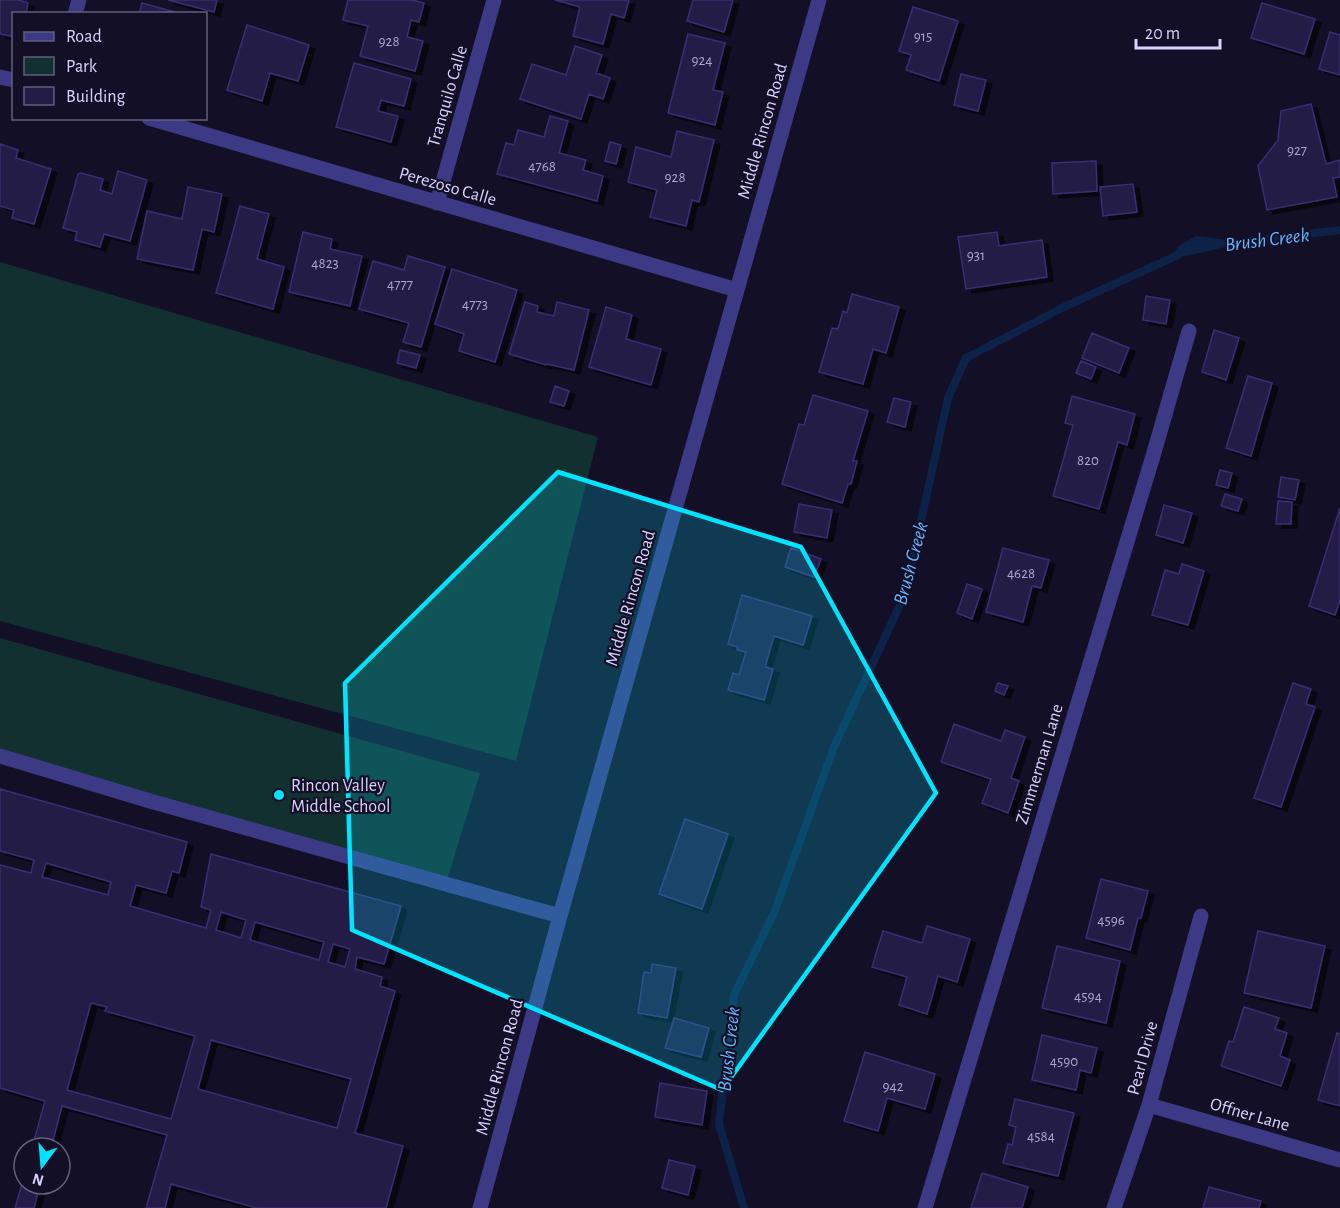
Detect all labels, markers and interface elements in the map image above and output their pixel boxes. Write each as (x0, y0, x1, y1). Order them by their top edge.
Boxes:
legend (12, 12, 207, 120)
scale bar (1136, 12, 1220, 50)
text: 20 m (1145, 25, 1180, 43)
text: Road (66, 28, 102, 46)
house number: 915 (914, 29, 932, 44)
house number: 928 (379, 34, 400, 49)
street label: Tranquilo Calle (425, 44, 471, 149)
house number: 924 (691, 53, 713, 68)
text: Park (66, 58, 98, 76)
street label: Middle Rincon Road (735, 61, 791, 201)
text: Building (66, 88, 126, 106)
house number: 927 (1287, 143, 1307, 158)
house number: 4768 (528, 159, 556, 174)
street label: Perezoso Calle (397, 164, 498, 209)
house number: 928 (665, 170, 686, 185)
water label: Brush Creek (1224, 225, 1311, 255)
house number: 931 (967, 248, 985, 263)
house number: 4823 (311, 256, 339, 271)
house number: 4777 (387, 277, 413, 292)
house number: 4773 (462, 297, 488, 312)
house number: 820 (1077, 453, 1099, 468)
water label: Brush Creek (890, 520, 932, 607)
street label: Middle Rincon Road (603, 528, 659, 668)
house number: 4628 (1007, 566, 1035, 581)
street label: Zimmerman Lane (1013, 702, 1067, 827)
place label: Rincon Valley Middle School (291, 777, 390, 816)
marker: Rincon Valley Middle School (272, 788, 286, 802)
house number: 4596 (1097, 913, 1125, 928)
house number: 4594 (1074, 989, 1102, 1004)
street label: Middle Rincon Road (473, 997, 527, 1137)
water label: Brush Creek (715, 1006, 743, 1092)
street label: Pearl Drive (1124, 1019, 1161, 1097)
house number: 4590 (1050, 1054, 1078, 1069)
house number: 942 (882, 1079, 904, 1094)
street label: Offner Lane (1208, 1095, 1292, 1135)
house number: 4584 (1027, 1129, 1055, 1144)
north arrow (12, 1136, 72, 1196)
text: N (31, 1170, 46, 1189)

